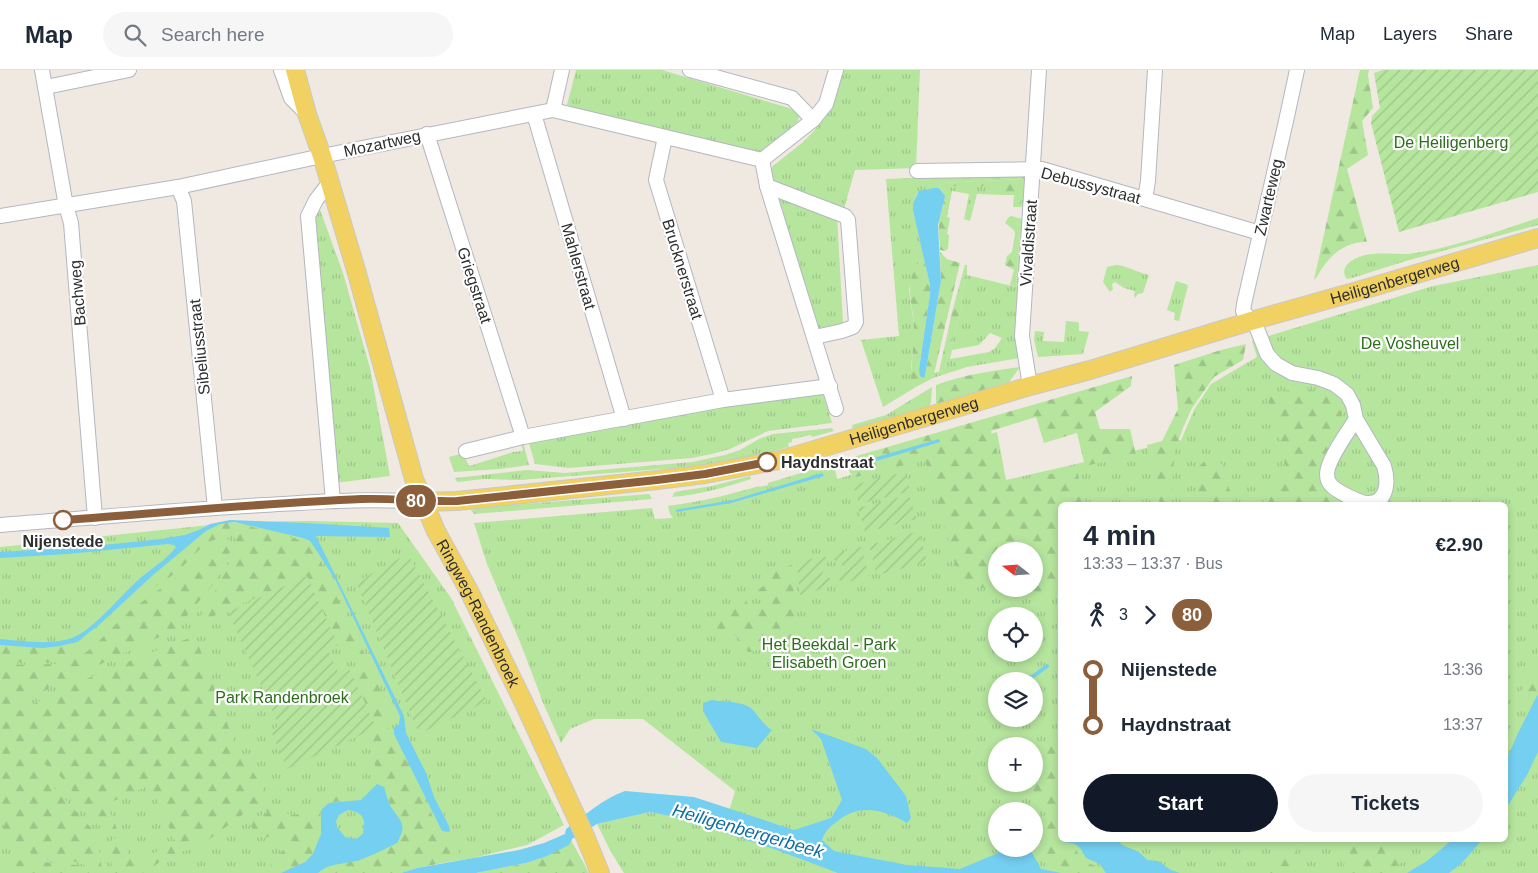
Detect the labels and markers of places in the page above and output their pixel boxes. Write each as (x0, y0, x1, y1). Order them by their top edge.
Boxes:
marker: Haydnstraat (757, 452, 777, 472)
place label: Haydnstraat (781, 454, 874, 471)
marker: Nijenstede (53, 510, 73, 530)
place label: Nijenstede (23, 533, 104, 550)

